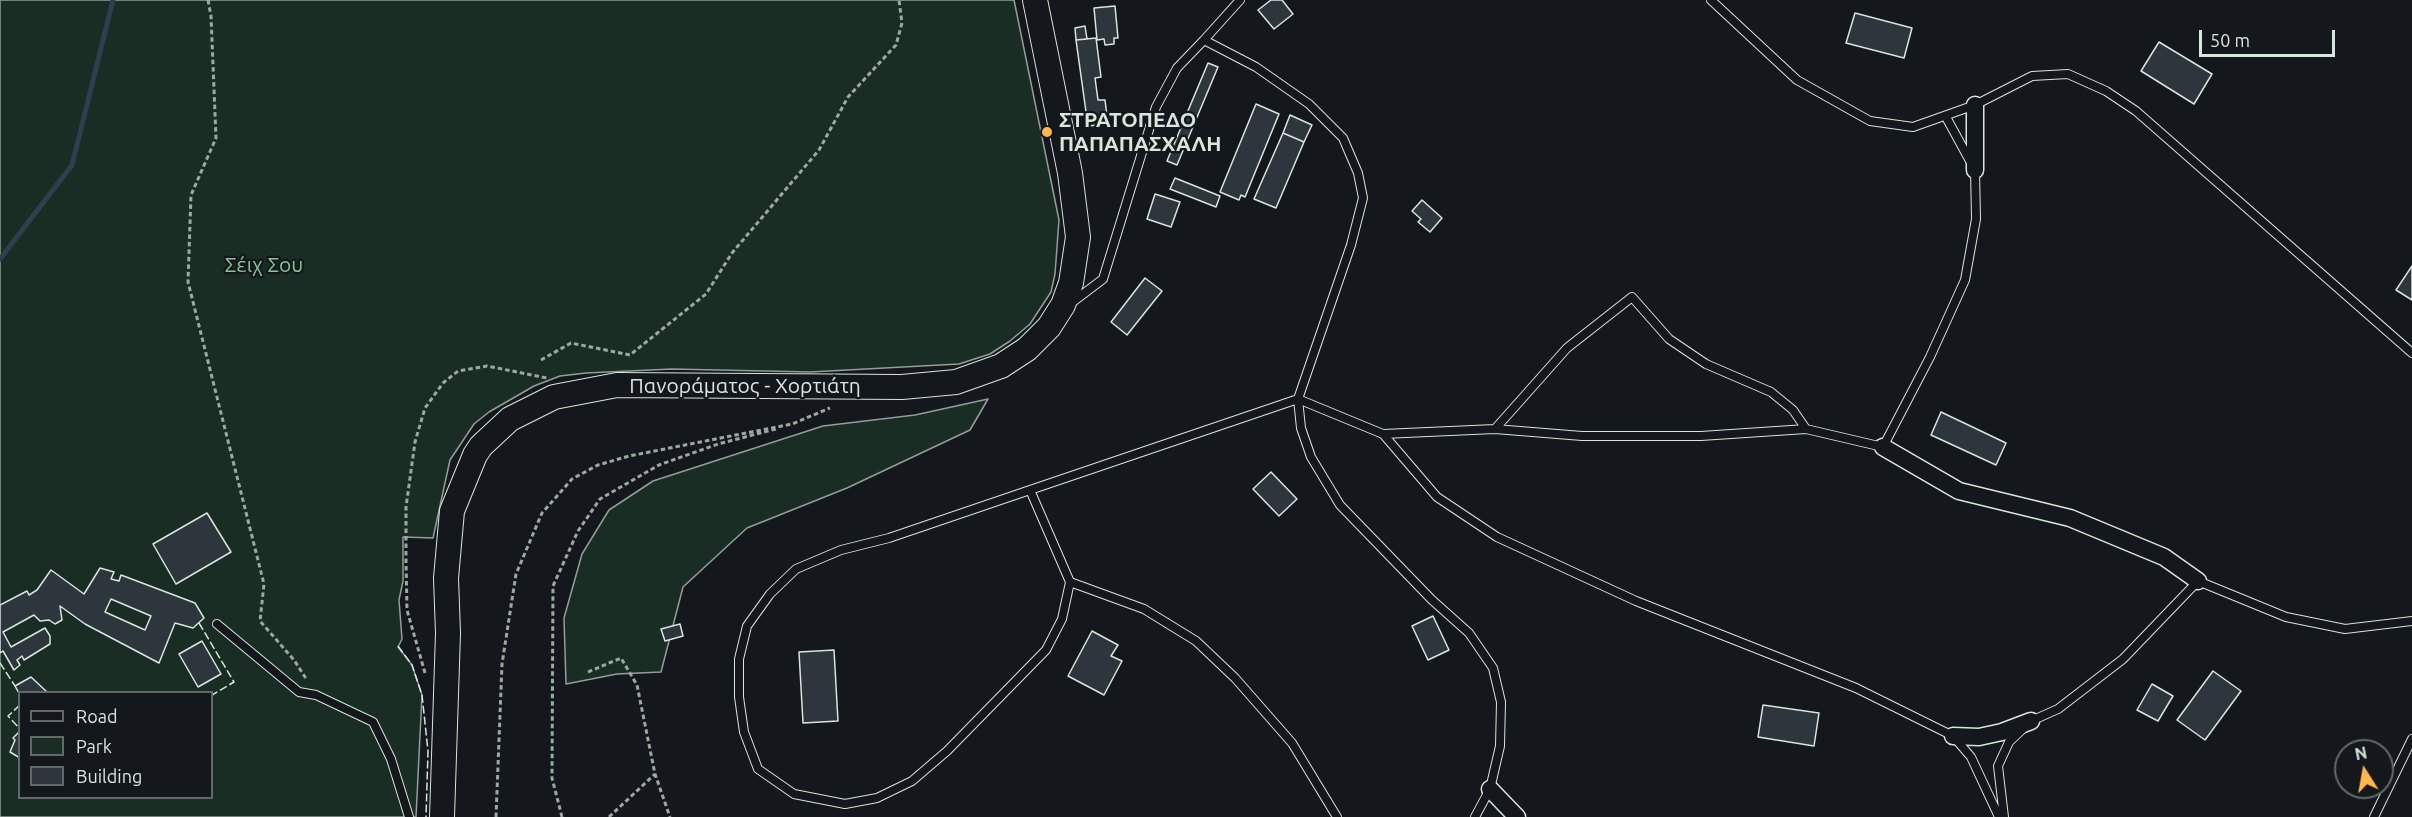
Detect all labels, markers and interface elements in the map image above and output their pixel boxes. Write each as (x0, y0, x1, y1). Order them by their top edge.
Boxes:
scale bar (2202, 18, 2338, 56)
text: 50 m (2210, 30, 2250, 50)
place label: ΣΤΡΑΤΟΠΕΔΟ ΠΑΠΑΠΑΣΧΑΛΗ (1059, 107, 1222, 157)
marker: ΣΤΡΑΤΟΠΕΔΟ ΠΑΠΑΠΑΣΧΑΛΗ (1040, 125, 1054, 139)
park label: Σέιχ Σου (225, 252, 303, 278)
street label: Πανοράματος - Χορτιάτη (629, 373, 861, 399)
legend (18, 691, 213, 799)
text: Road (76, 706, 118, 726)
text: Park (76, 736, 112, 756)
north arrow (2334, 739, 2394, 799)
text: N (2353, 743, 2369, 763)
text: Building (76, 766, 142, 786)

